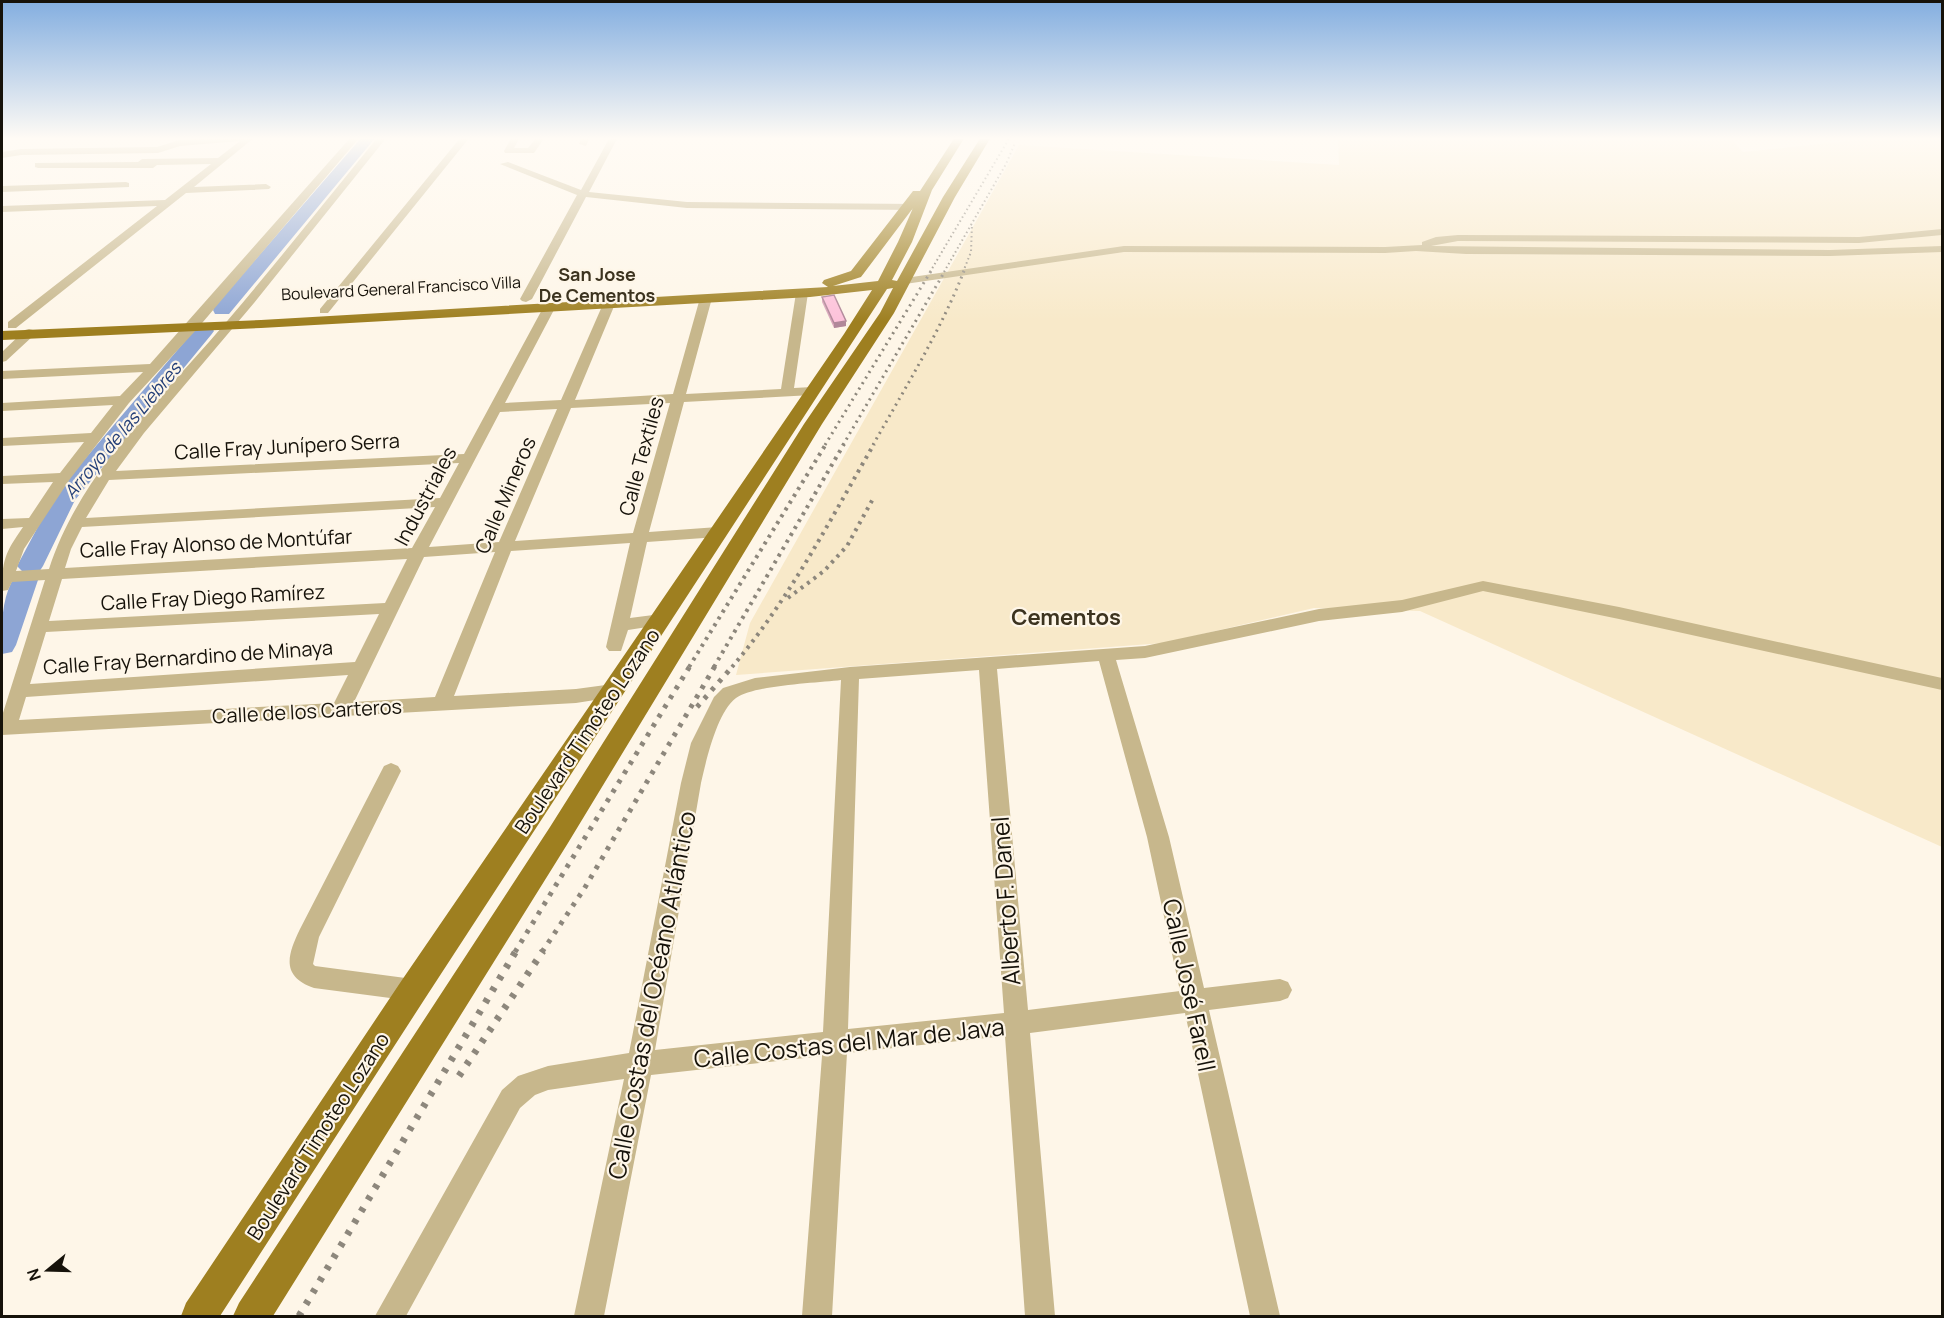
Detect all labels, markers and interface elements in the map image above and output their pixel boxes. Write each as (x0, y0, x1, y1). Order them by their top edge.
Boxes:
district label: San Jose De Cementos (539, 262, 656, 307)
street label: Boulevard General Francisco Villa (281, 271, 521, 305)
water label: Arroyo de las Liebres (58, 356, 187, 503)
street label: Calle Textiles (612, 394, 670, 518)
street label: Calle Fray Junípero Serra (174, 427, 400, 465)
street label: Calle Mineros (468, 432, 542, 558)
street label: Industriales (388, 442, 462, 550)
street label: Calle Fray Alonso de Montúfar (79, 522, 353, 564)
street label: Calle Fray Diego Ramírez (100, 578, 326, 616)
district label: Cementos (1011, 602, 1121, 632)
street label: Boulevard Timoteo Lozano (508, 623, 666, 839)
street label: Calle Fray Bernardino de Minaya (42, 633, 334, 681)
street label: Calle de los Carteros (211, 693, 403, 729)
street label: Calle Costas del Océano Atlántico (599, 808, 703, 1182)
street label: Alberto F. Danel (983, 815, 1027, 987)
street label: Calle José Farell (1156, 896, 1224, 1074)
street label: Calle Costas del Mar de Java (692, 1009, 1006, 1075)
street label: Boulevard Timoteo Lozano (241, 1027, 395, 1245)
north arrow (18, 1240, 78, 1300)
text: N (22, 1266, 46, 1284)

